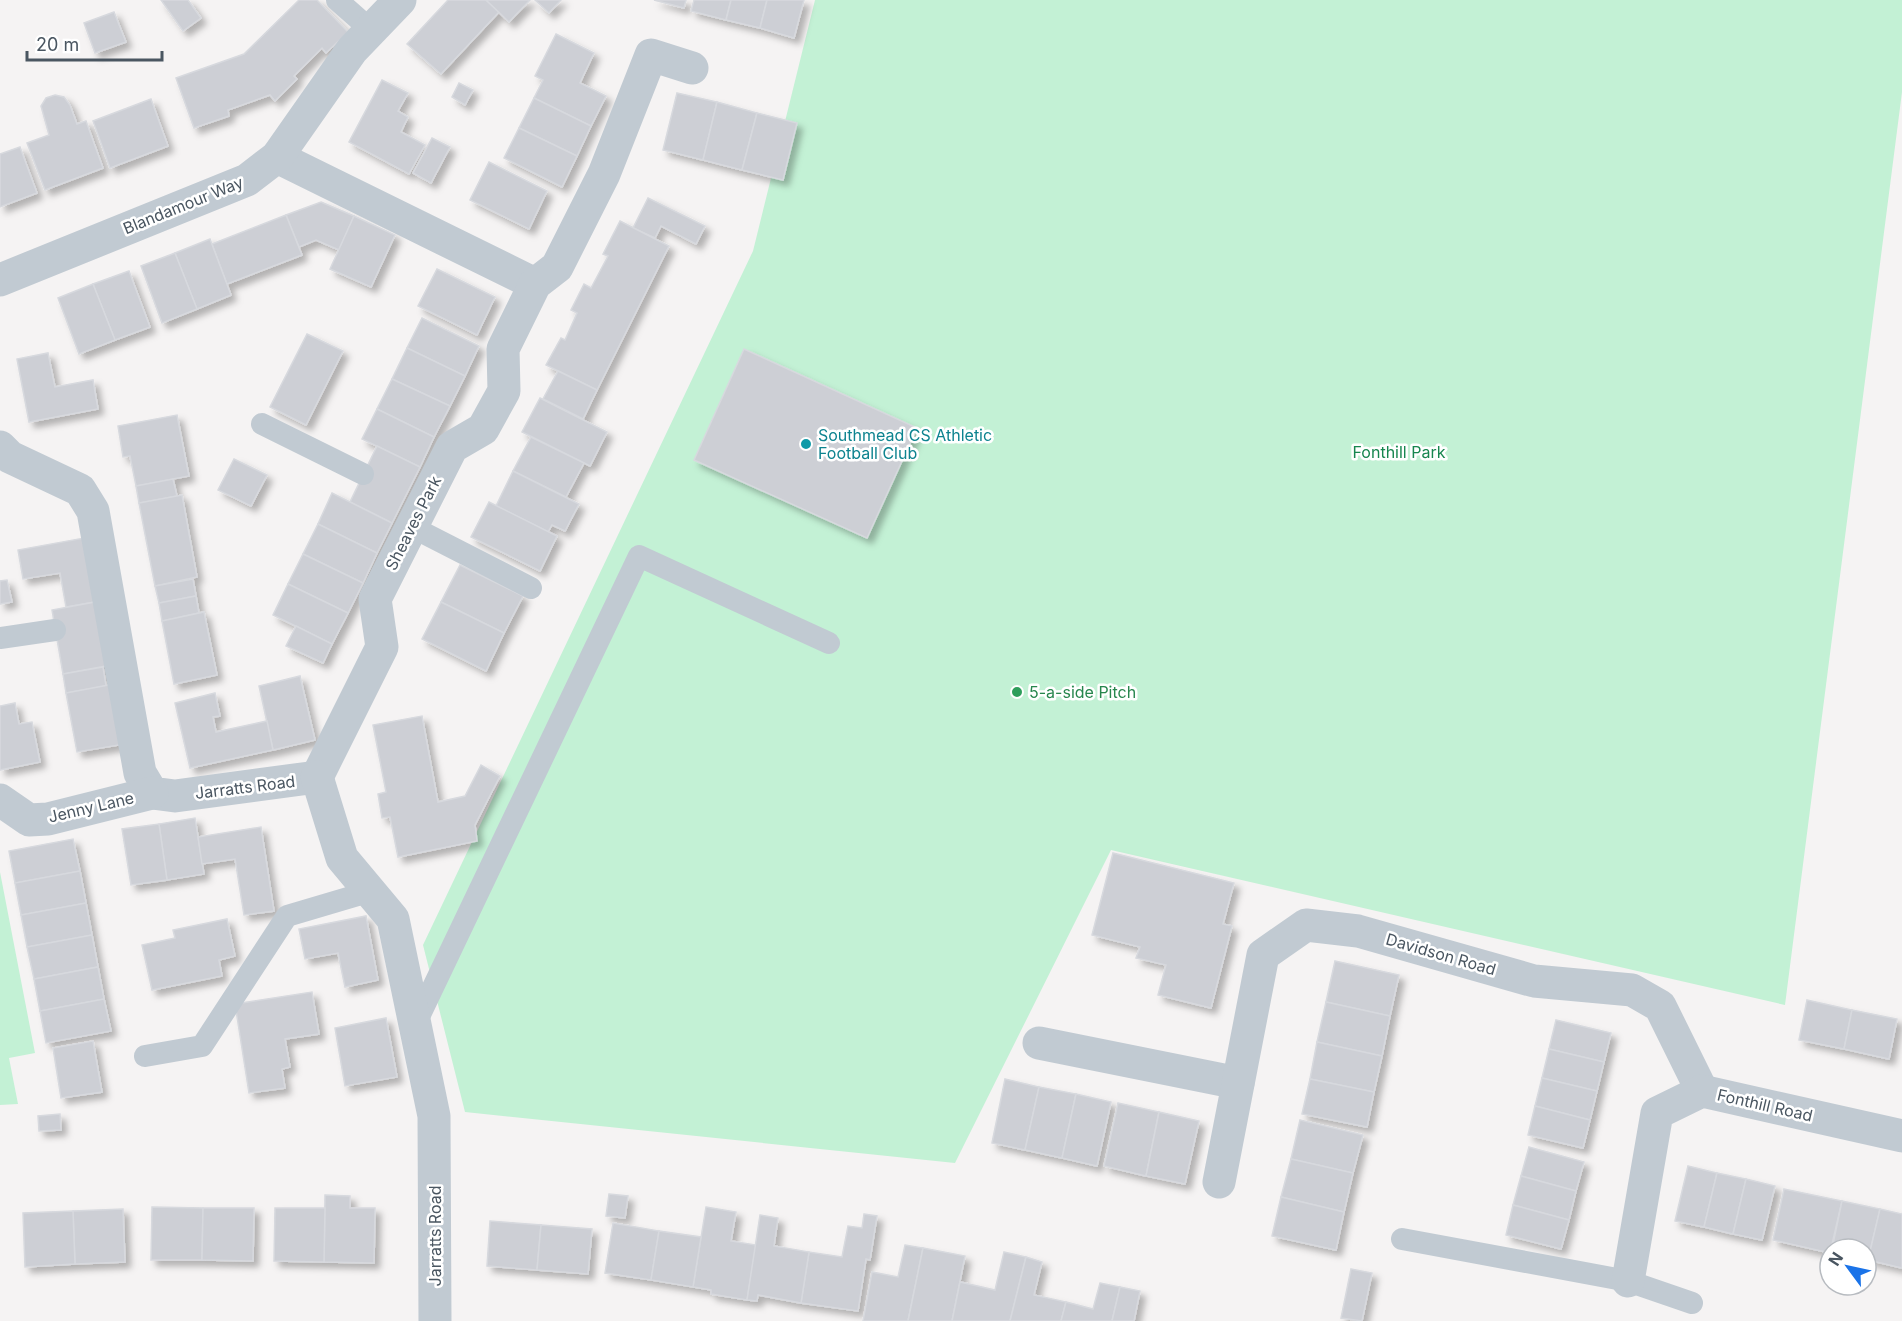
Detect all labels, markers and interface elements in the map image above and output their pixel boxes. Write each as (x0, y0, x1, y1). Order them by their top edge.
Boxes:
scale bar (27, 24, 162, 62)
text: 20 m (36, 34, 79, 55)
street label: Blandamour Way (120, 172, 246, 238)
place label: Southmead CS Athletic Football Club (818, 425, 992, 463)
marker: Southmead CS Athletic Football Club (799, 437, 813, 451)
park label: Fonthill Park (1353, 442, 1446, 462)
street label: Sheaves Park (381, 472, 445, 574)
place label: 5-a-side Pitch (1029, 682, 1136, 702)
marker: 5-a-side Pitch (1010, 685, 1024, 699)
street label: Jarratts Road (194, 771, 296, 803)
street label: Jenny Lane (46, 787, 136, 827)
street label: Davidson Road (1384, 929, 1498, 979)
street label: Fonthill Road (1715, 1084, 1815, 1126)
street label: Jarratts Road (425, 1186, 445, 1286)
north arrow (1818, 1237, 1878, 1297)
text: N (1824, 1248, 1847, 1269)

